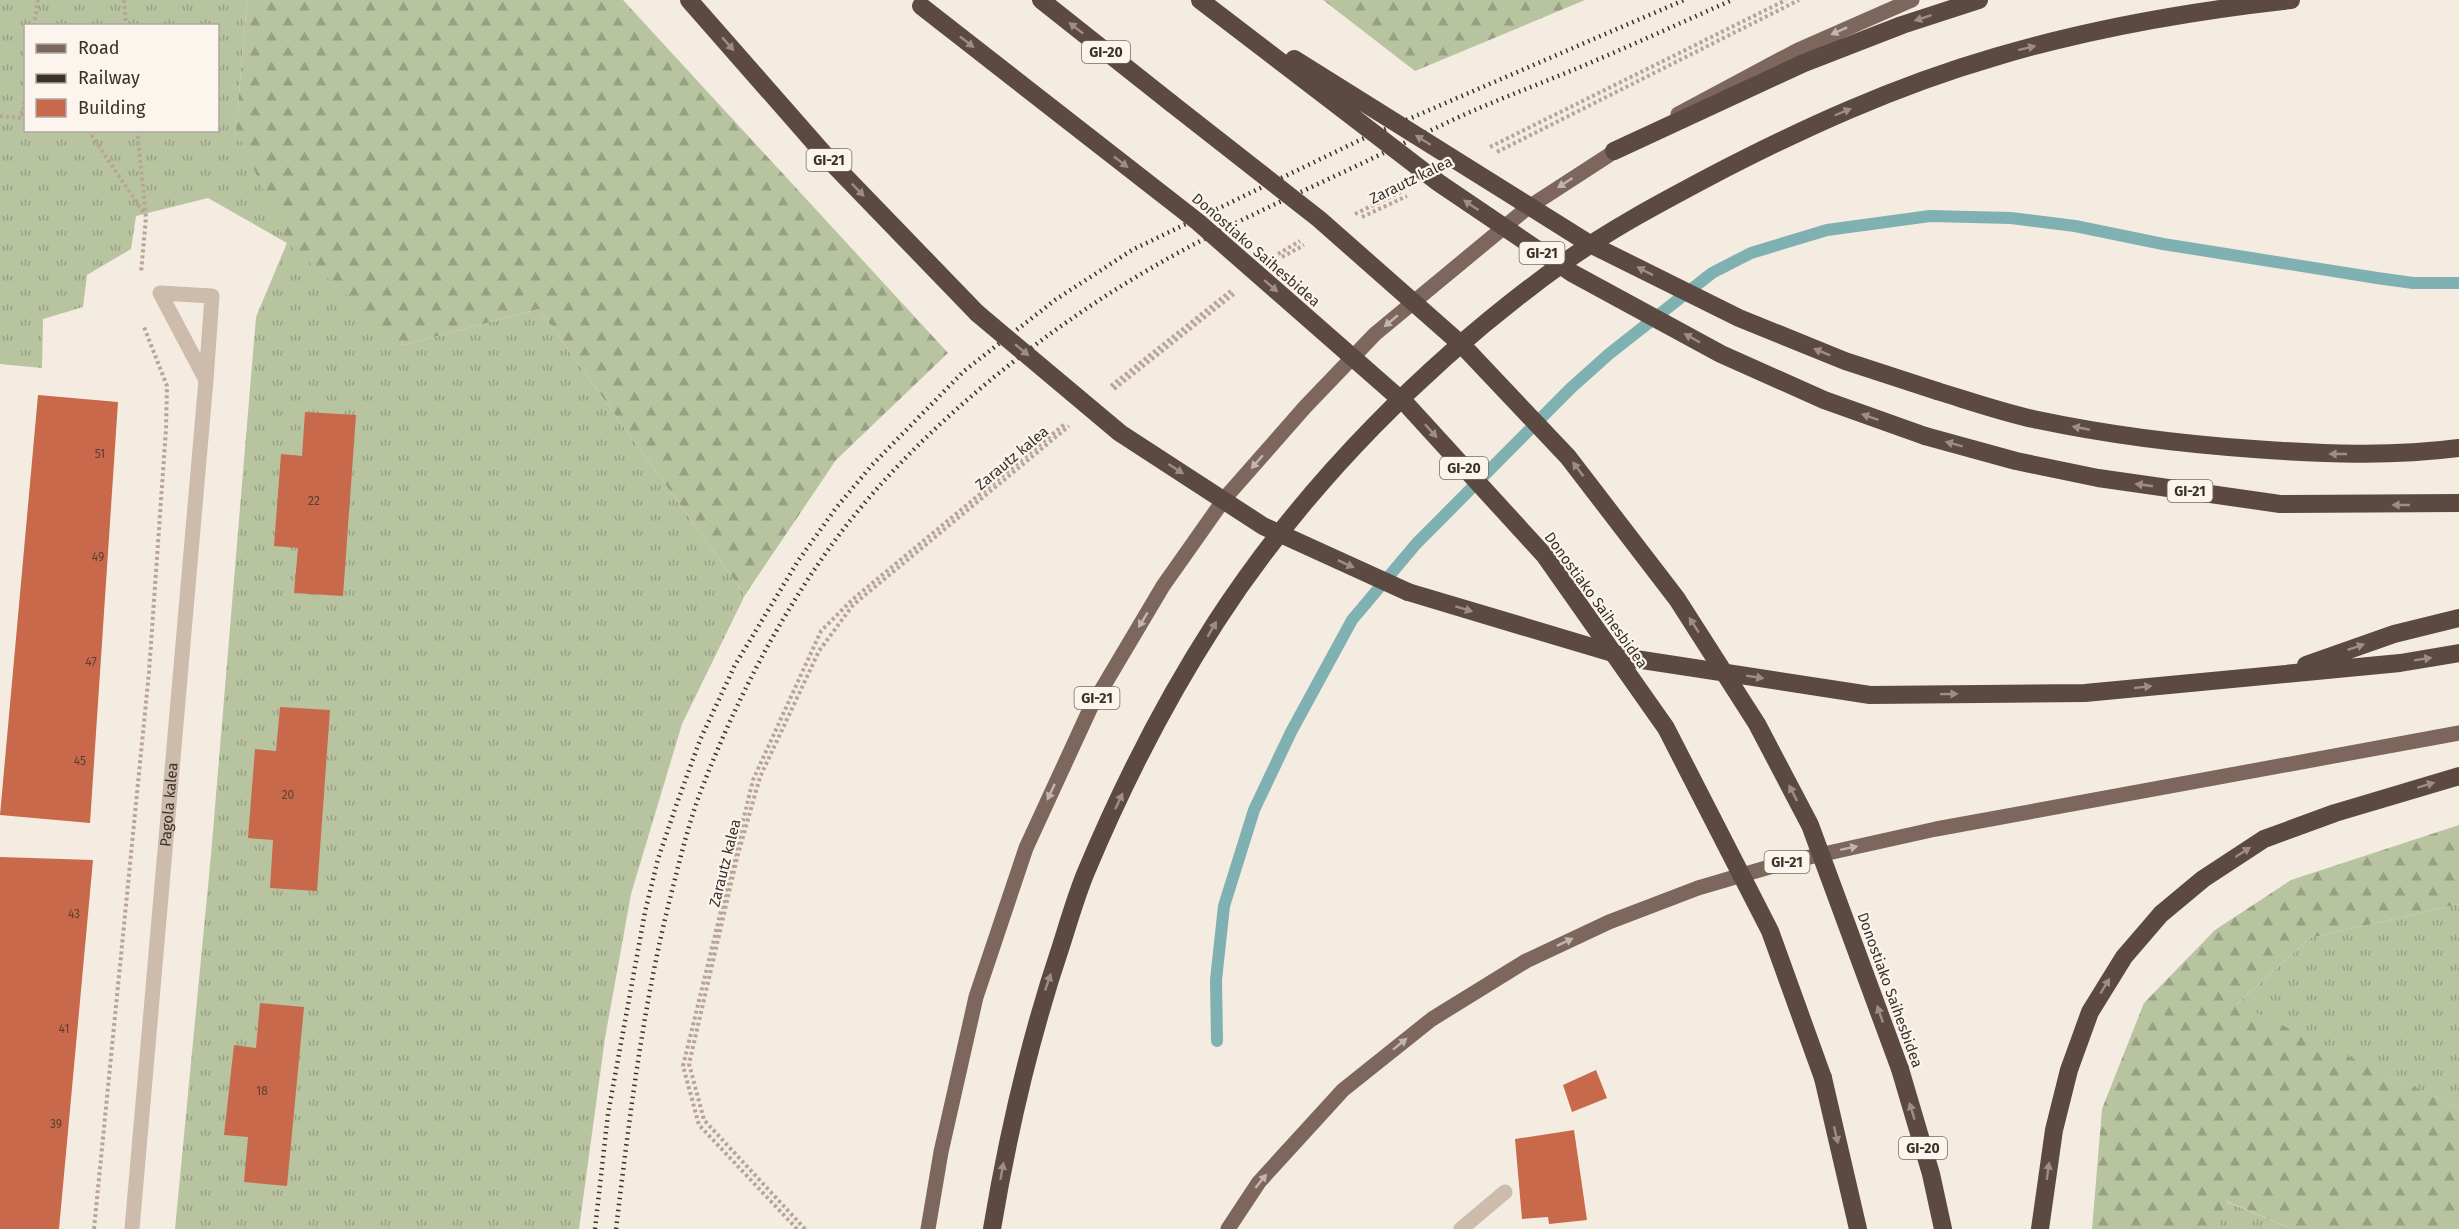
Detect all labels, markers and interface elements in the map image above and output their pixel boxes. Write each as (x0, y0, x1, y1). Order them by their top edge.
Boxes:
one-way arrow (1914, 14, 1932, 23)
one-way arrow (1068, 22, 1083, 34)
legend (24, 24, 219, 132)
one-way arrow (1831, 27, 1848, 36)
one-way arrow (959, 35, 974, 47)
text: Road (78, 37, 120, 59)
one-way arrow (721, 37, 734, 52)
road number: GI-20 (1082, 41, 1130, 63)
one-way arrow (2018, 43, 2036, 53)
text: Railway (78, 67, 140, 89)
text: Building (78, 97, 146, 119)
one-way arrow (1834, 107, 1852, 116)
one-way arrow (1415, 135, 1431, 146)
road number: GI-21 (806, 149, 852, 171)
street label: Zarautz kalea (1367, 152, 1455, 208)
one-way arrow (1113, 155, 1128, 167)
one-way arrow (1557, 178, 1573, 189)
one-way arrow (850, 182, 864, 196)
street label: Donostiako Saihesbidea (1188, 189, 1324, 311)
one-way arrow (1464, 199, 1480, 211)
road number: GI-21 (1520, 242, 1564, 264)
one-way arrow (1636, 266, 1653, 276)
one-way arrow (1263, 279, 1278, 292)
one-way arrow (1384, 314, 1399, 327)
one-way arrow (1684, 333, 1700, 344)
one-way arrow (1014, 344, 1030, 357)
one-way arrow (1813, 347, 1831, 356)
one-way arrow (1861, 411, 1879, 421)
street label: Zarautz kalea (972, 422, 1052, 494)
one-way arrow (1424, 423, 1437, 438)
one-way arrow (2072, 423, 2091, 432)
one-way arrow (1944, 438, 1963, 448)
house number: 51 (95, 447, 105, 461)
one-way arrow (2328, 449, 2347, 459)
one-way arrow (1251, 454, 1264, 469)
road number: GI-20 (1440, 457, 1488, 479)
one-way arrow (1572, 461, 1584, 477)
one-way arrow (1168, 464, 1184, 475)
one-way arrow (2134, 480, 2153, 489)
road number: GI-21 (2168, 480, 2212, 502)
house number: 22 (308, 494, 320, 508)
one-way arrow (2391, 500, 2410, 510)
street label: Donostiako Saihesbidea (1541, 528, 1651, 672)
house number: 49 (92, 550, 104, 564)
one-way arrow (1337, 559, 1355, 569)
one-way arrow (1455, 605, 1473, 614)
one-way arrow (1137, 612, 1148, 628)
one-way arrow (1689, 617, 1700, 634)
one-way arrow (1207, 620, 1217, 637)
one-way arrow (2347, 641, 2365, 651)
one-way arrow (2414, 654, 2433, 663)
house number: 47 (85, 655, 97, 669)
one-way arrow (1746, 673, 1765, 682)
one-way arrow (2134, 682, 2153, 692)
road number: GI-21 (1074, 687, 1120, 709)
one-way arrow (1939, 690, 1958, 699)
house number: 45 (74, 754, 86, 768)
street label: Pagola kalea (156, 762, 182, 848)
one-way arrow (2417, 780, 2435, 789)
one-way arrow (1047, 784, 1056, 801)
one-way arrow (1788, 785, 1798, 802)
house number: 20 (282, 788, 295, 802)
one-way arrow (1114, 791, 1124, 809)
street label: Zarautz kalea (705, 817, 745, 909)
one-way arrow (1840, 843, 1859, 853)
one-way arrow (2235, 846, 2251, 858)
road number: GI-21 (1764, 851, 1810, 873)
house number: 43 (68, 907, 80, 921)
street label: Donostiako Saihesbidea (1854, 910, 1926, 1070)
one-way arrow (1557, 938, 1574, 947)
one-way arrow (1044, 973, 1054, 991)
one-way arrow (2100, 978, 2111, 995)
one-way arrow (1875, 1004, 1885, 1022)
house number: 41 (59, 1022, 69, 1036)
one-way arrow (1392, 1038, 1408, 1051)
house number: 18 (256, 1084, 268, 1098)
one-way arrow (1907, 1102, 1916, 1120)
house number: 39 (50, 1117, 62, 1131)
one-way arrow (1832, 1126, 1842, 1144)
road number: GI-20 (1899, 1137, 1947, 1159)
one-way arrow (2043, 1161, 2052, 1180)
one-way arrow (997, 1162, 1006, 1181)
one-way arrow (1255, 1173, 1268, 1189)

